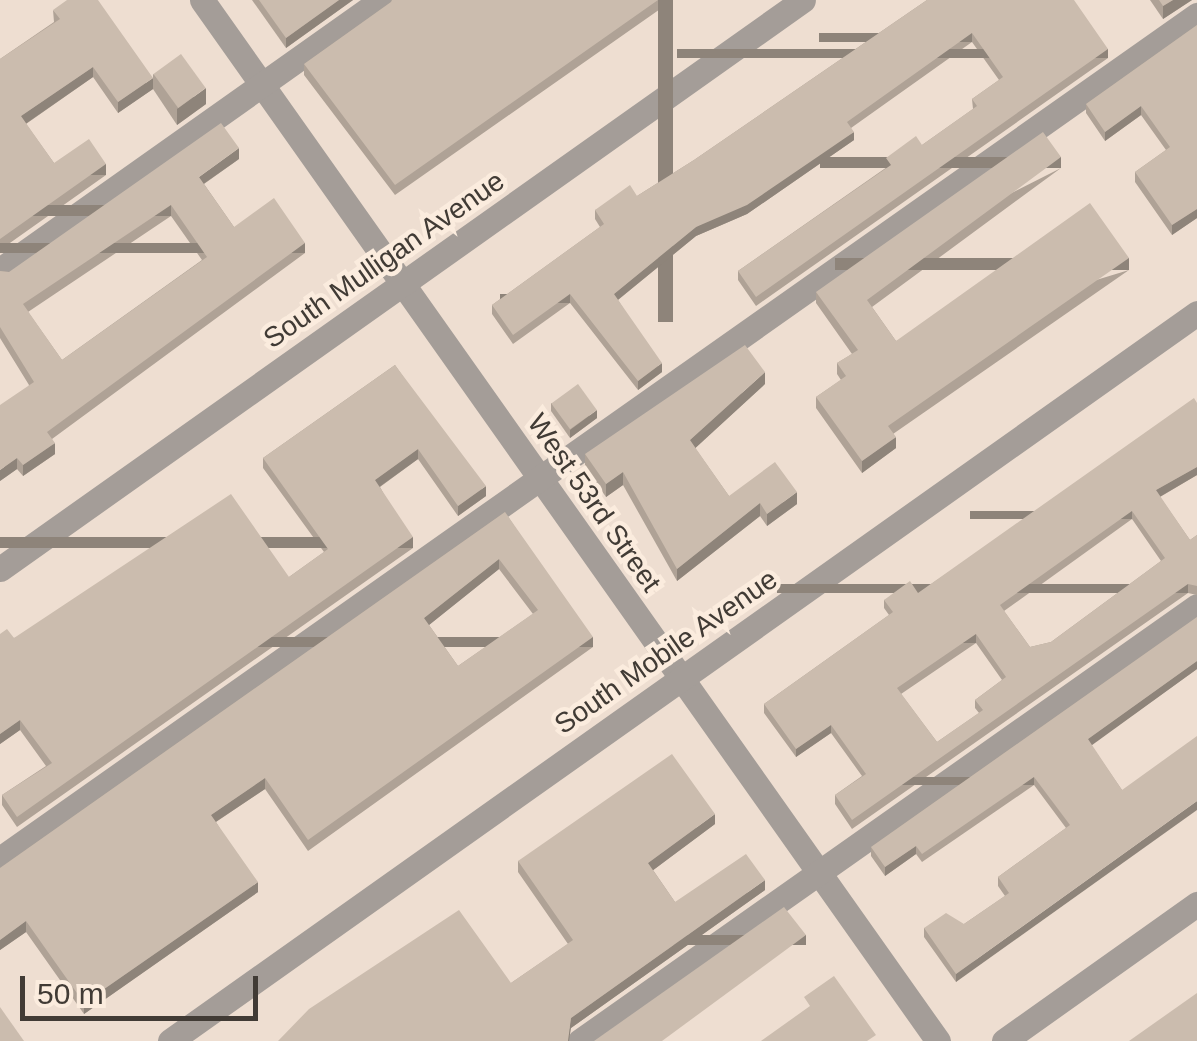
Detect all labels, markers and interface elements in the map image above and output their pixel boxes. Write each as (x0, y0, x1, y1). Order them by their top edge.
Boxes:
street label: South Mulligan Avenue (257, 164, 511, 356)
street label: West 53rd Street (520, 408, 668, 598)
street label: South Mobile Avenue (548, 562, 784, 742)
scale bar (25, 956, 262, 1018)
text: 50 m (37, 977, 104, 1010)

